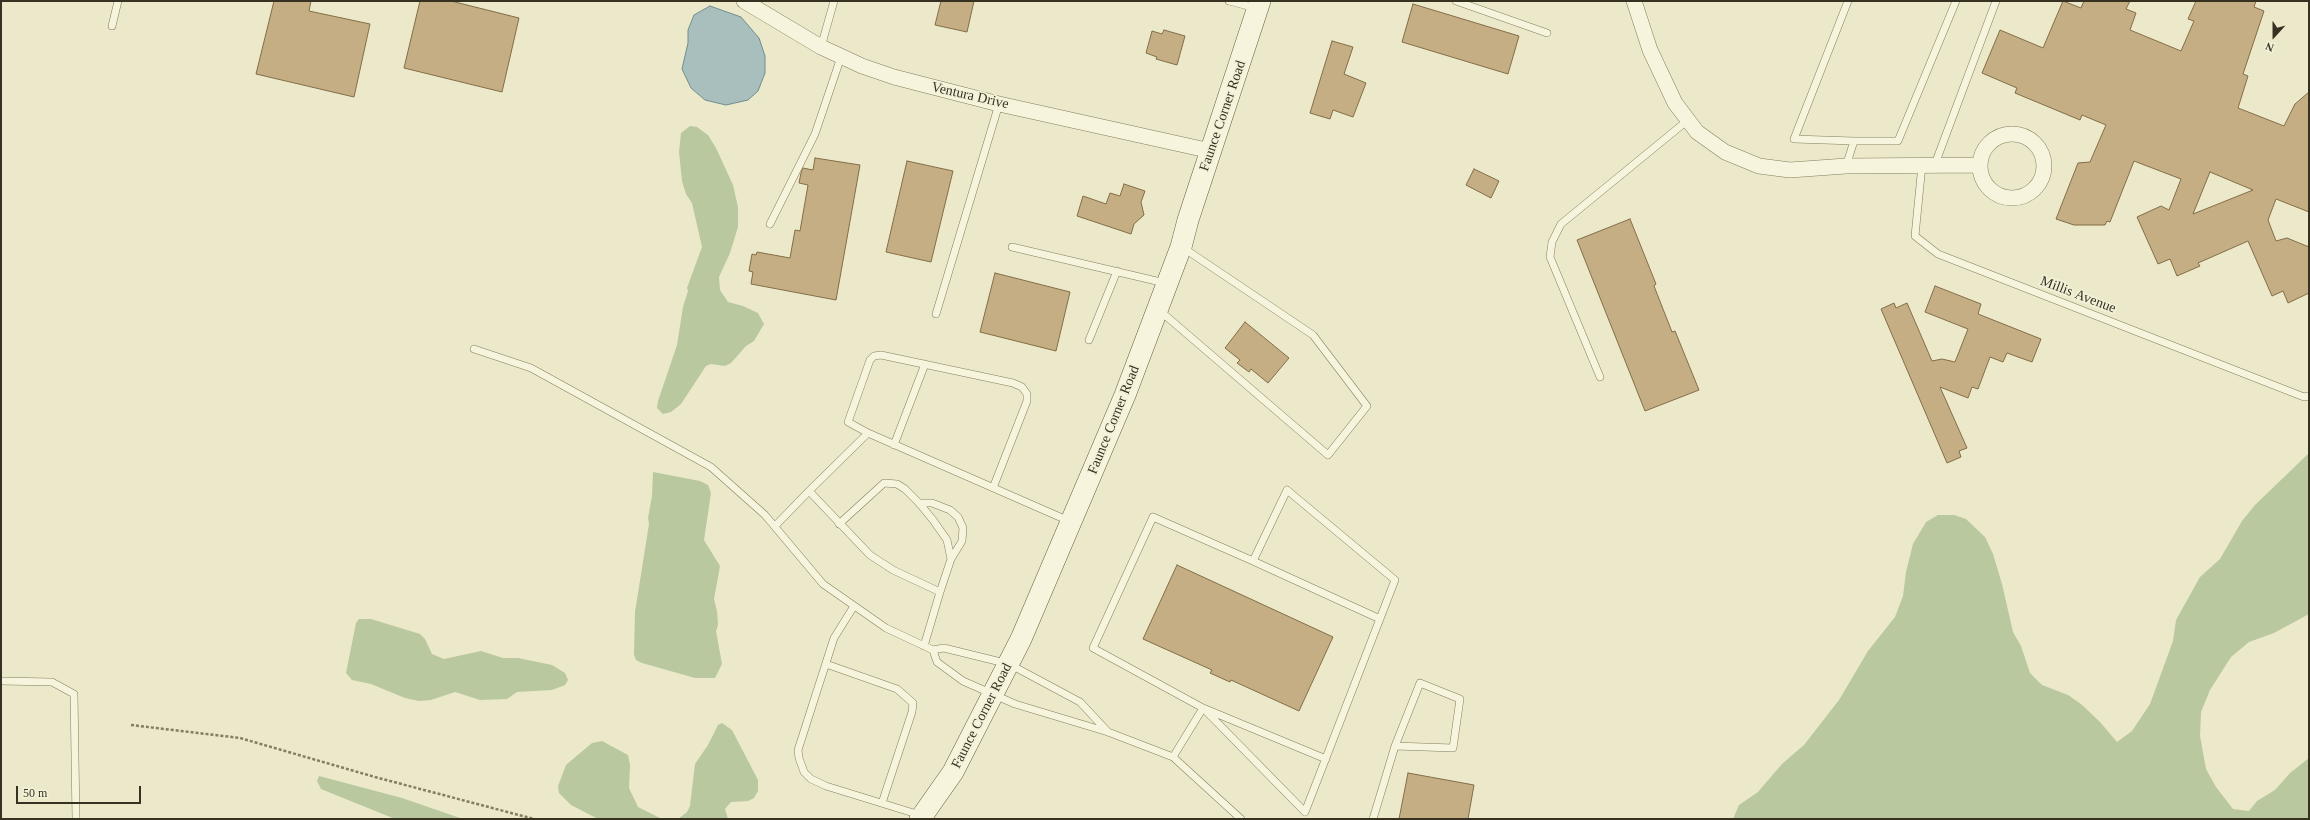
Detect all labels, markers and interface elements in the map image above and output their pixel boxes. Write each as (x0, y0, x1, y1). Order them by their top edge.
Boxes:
north arrow (2254, 16, 2294, 56)
text: N (2264, 40, 2276, 54)
street label: Faunce Corner Road (1196, 58, 1250, 174)
street label: Ventura Drive (930, 79, 1010, 113)
street label: Millis Avenue (2038, 273, 2118, 317)
street label: Faunce Corner Road (1085, 363, 1143, 477)
street label: Faunce Corner Road (948, 661, 1016, 771)
scale bar (18, 778, 143, 804)
text: 50 m (23, 786, 47, 800)

